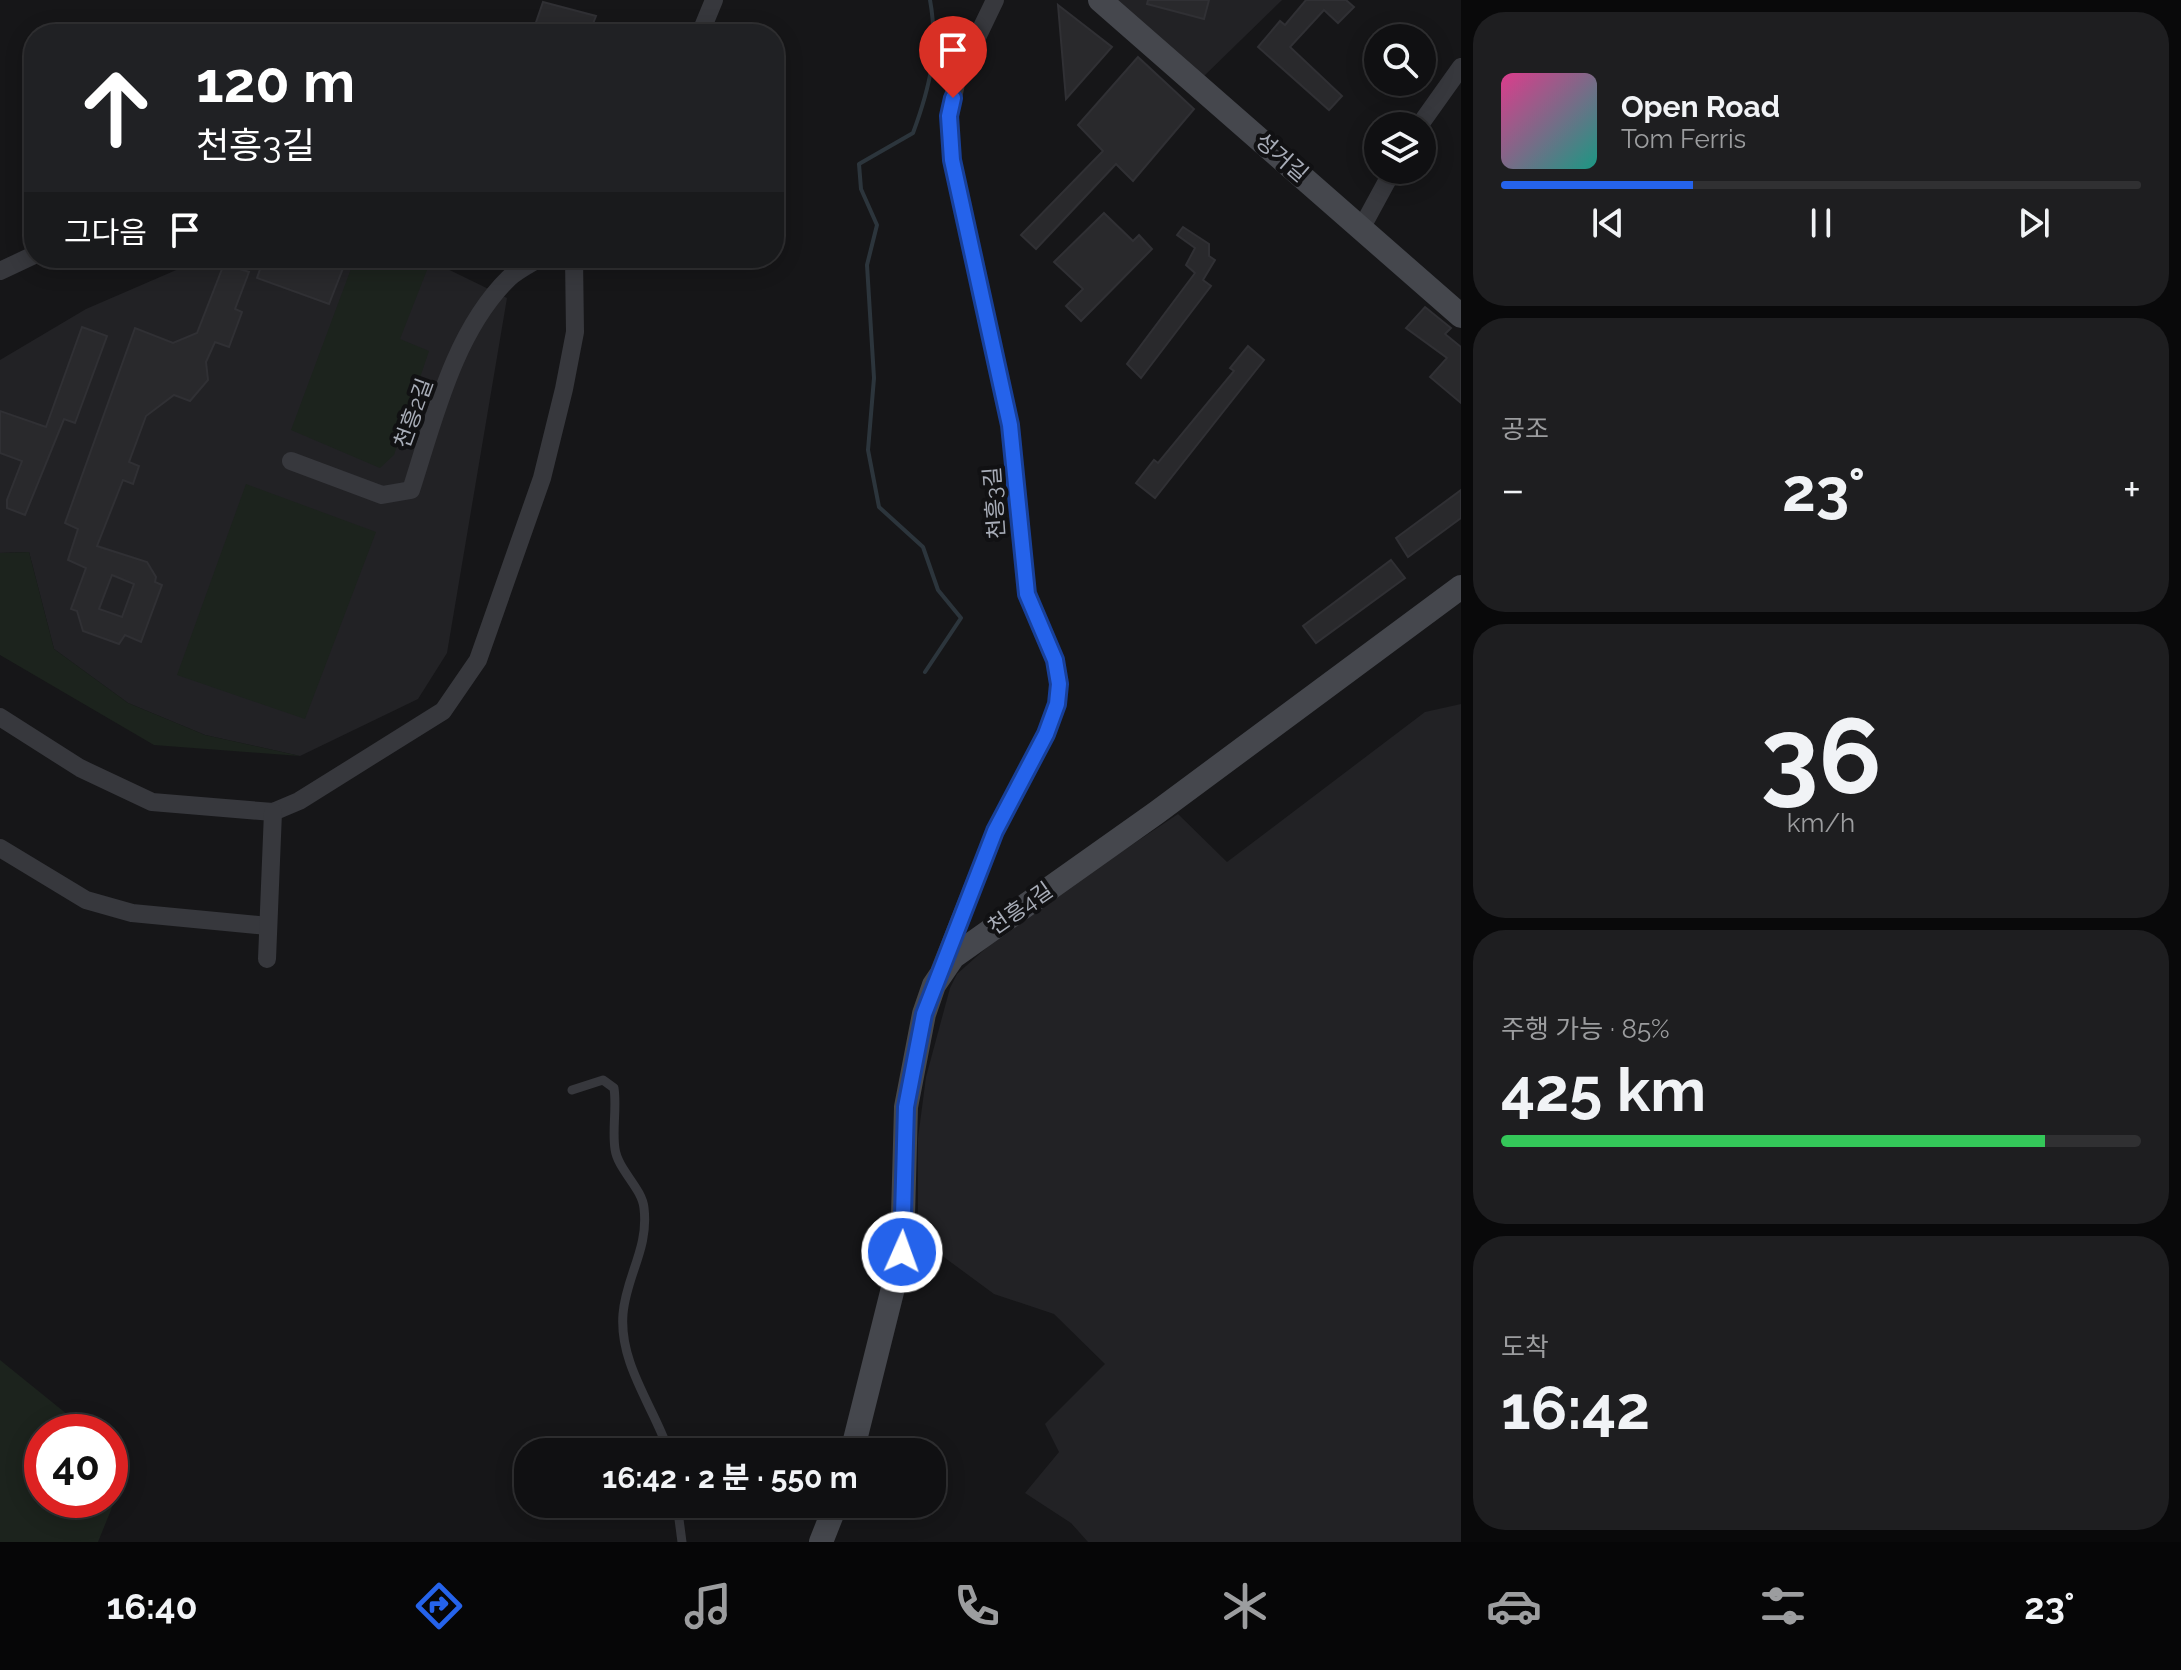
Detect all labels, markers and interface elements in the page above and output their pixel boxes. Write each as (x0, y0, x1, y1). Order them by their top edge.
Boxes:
pin (919, 16, 987, 98)
map controls (1364, 24, 1436, 184)
button: search (1364, 24, 1436, 96)
icon: arrive (931, 28, 975, 72)
text: 120 m (196, 49, 355, 115)
icon: ahead (64, 56, 168, 160)
text: Open Road (1621, 89, 1780, 124)
button: layers (1364, 112, 1436, 184)
text: 천흥3길 (196, 124, 315, 166)
text: Tom Ferris (1621, 124, 1746, 154)
street label: 성거길 (1251, 127, 1313, 187)
icon: previous (1586, 201, 1630, 245)
icon: pause (1799, 201, 1843, 245)
icon: next (2012, 201, 2056, 245)
icon: arrive (163, 208, 207, 252)
text: 그다음 (64, 215, 147, 250)
street label: 천흥2길 (388, 375, 438, 451)
text: 공조 (1501, 414, 1549, 444)
text: 23° (1782, 455, 1865, 525)
text: − (1501, 464, 1525, 515)
text: + (2123, 464, 2141, 515)
street label: 천흥3길 (979, 466, 1009, 540)
text: 36 (1760, 695, 1882, 817)
text: km/h (1787, 808, 1855, 838)
street label: 천흥4길 (983, 876, 1057, 940)
text: 주행 가능 · 85% (1501, 1014, 1670, 1044)
text: 425 km (1501, 1055, 1706, 1125)
position arrow (860, 1210, 944, 1294)
text: 도착 (1501, 1332, 1549, 1362)
text: 16:42 (1501, 1373, 1650, 1443)
speed limit sign: 40 (24, 1414, 128, 1518)
text: 16:42 · 2 분 · 550 m (602, 1460, 858, 1495)
icon: directions (411, 1578, 467, 1634)
icon: music (680, 1578, 736, 1634)
icon: phone (949, 1578, 1005, 1634)
icon: climate (1217, 1578, 1273, 1634)
icon: car (1486, 1578, 1542, 1634)
icon: filters (1755, 1578, 1811, 1634)
text: 16:40 (106, 1585, 198, 1627)
text: 23° (2024, 1585, 2074, 1627)

